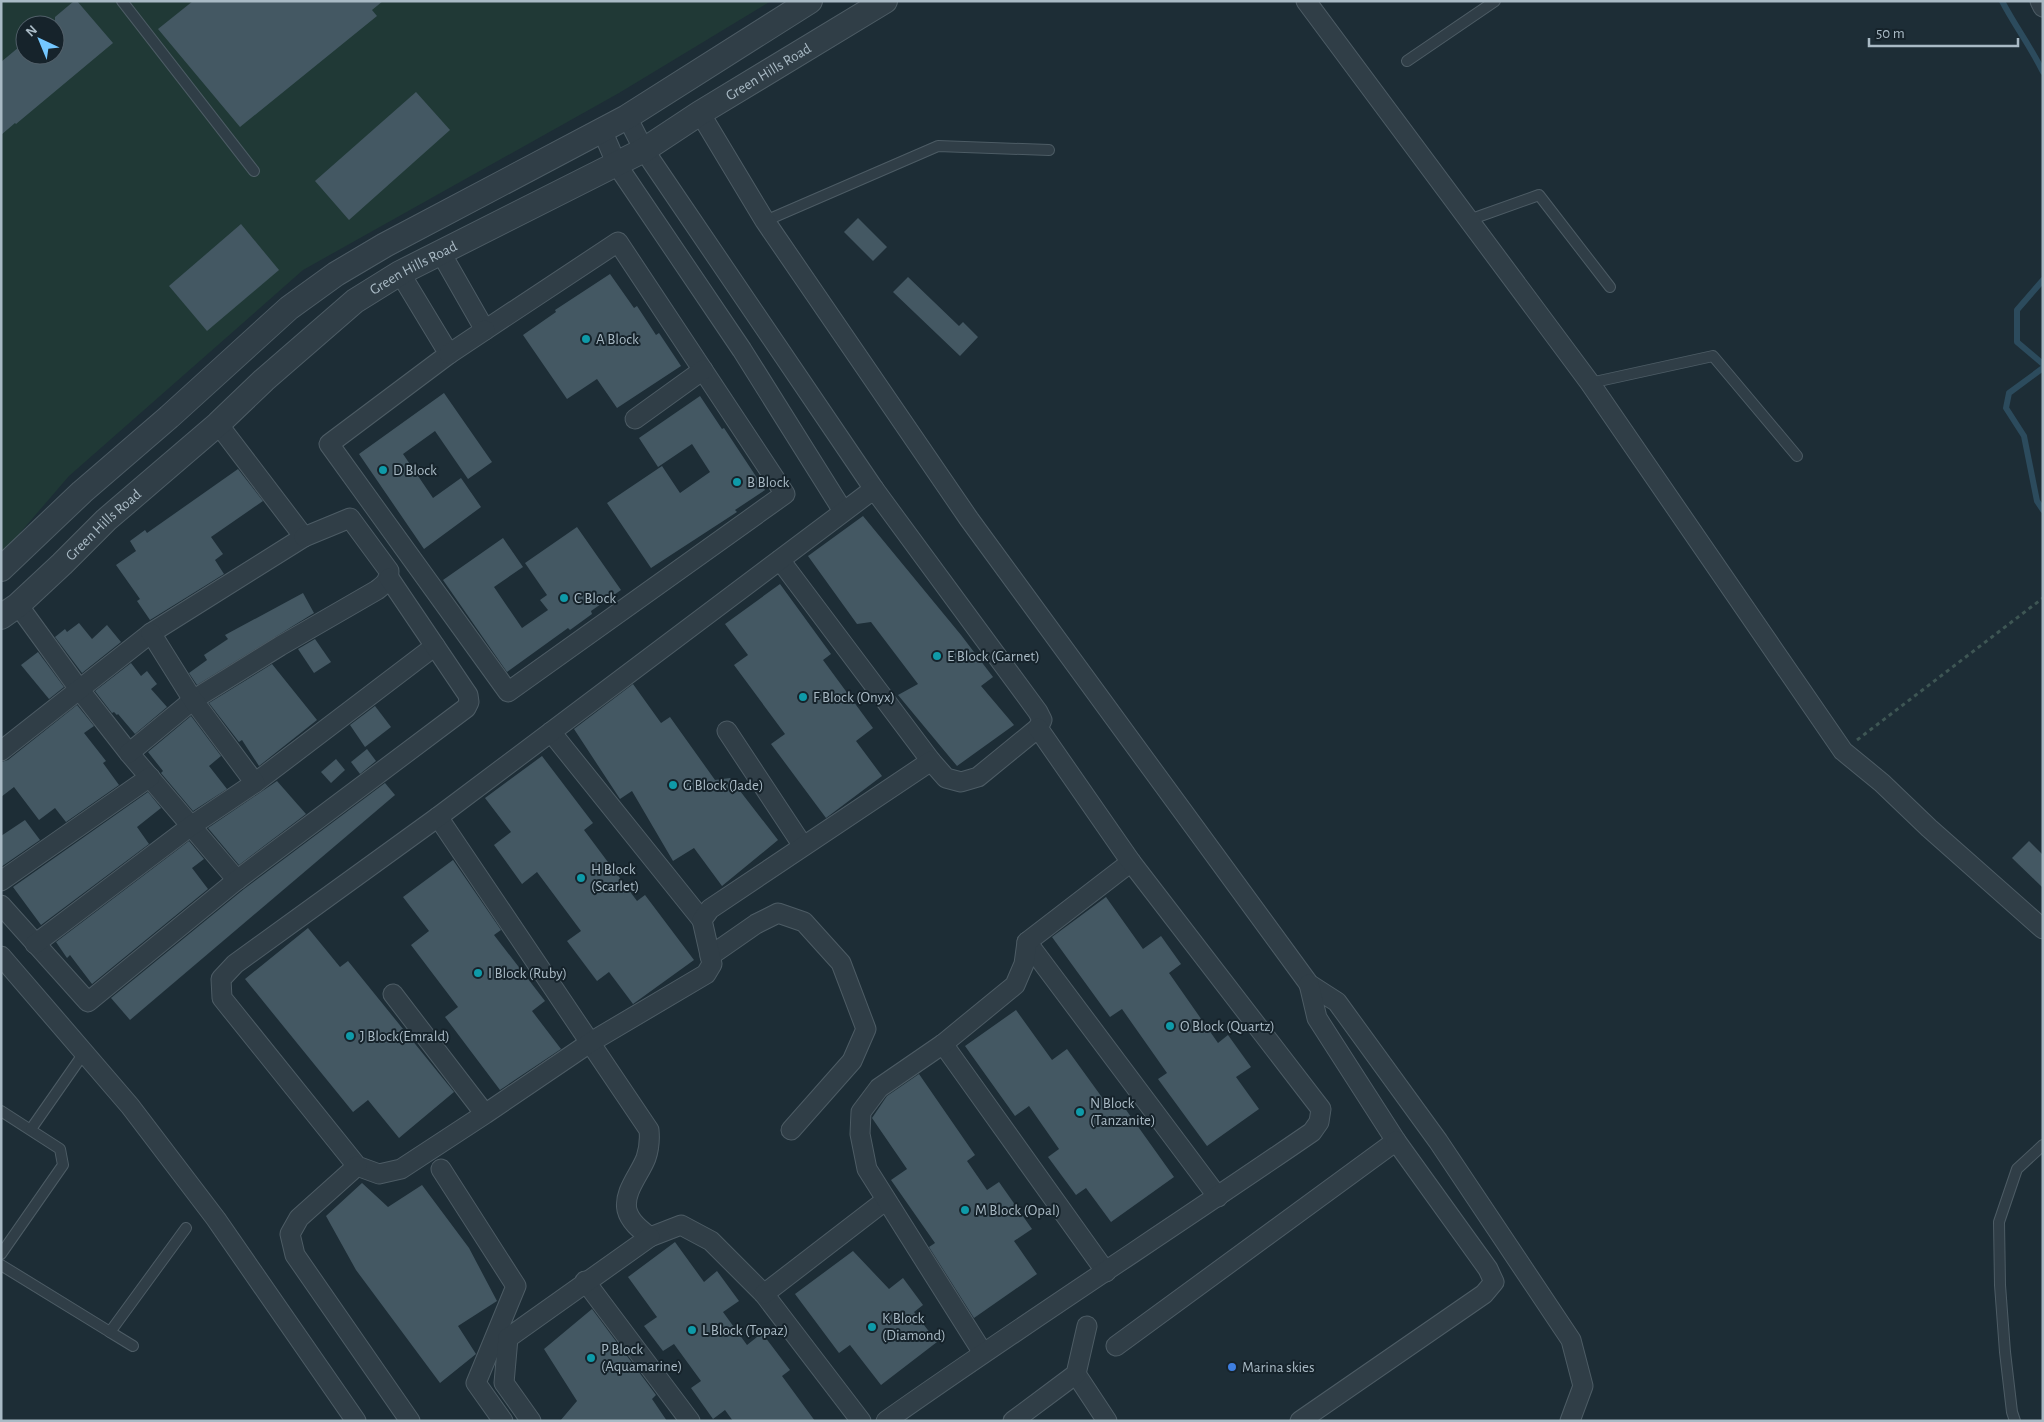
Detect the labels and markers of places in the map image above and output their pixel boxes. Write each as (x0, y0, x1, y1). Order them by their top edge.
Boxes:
place label: A Block (596, 332, 639, 347)
marker: A Block (580, 333, 592, 345)
place label: D Block (393, 463, 437, 478)
marker: D Block (377, 464, 389, 476)
place label: B Block (747, 475, 789, 490)
marker: B Block (731, 476, 743, 488)
place label: C Block (574, 591, 616, 606)
marker: C Block (558, 592, 570, 604)
place label: E Block (Garnet) (947, 649, 1040, 664)
marker: E Block (Garnet) (931, 650, 943, 662)
place label: F Block (Onyx) (813, 690, 895, 705)
marker: F Block (Onyx) (797, 691, 809, 703)
place label: G Block (Jade) (683, 778, 764, 793)
marker: G Block (Jade) (667, 779, 679, 791)
place label: H Block (Scarlet) (591, 862, 639, 894)
marker: H Block (Scarlet) (575, 872, 587, 884)
place label: I Block (Ruby) (488, 966, 567, 981)
marker: I Block (Ruby) (472, 967, 484, 979)
place label: O Block (Quartz) (1180, 1019, 1275, 1034)
marker: O Block (Quartz) (1164, 1020, 1176, 1032)
place label: J Block(Emrald) (360, 1029, 450, 1044)
marker: J Block(Emrald) (344, 1030, 356, 1042)
place label: N Block (Tanzanite) (1090, 1096, 1156, 1128)
marker: N Block (Tanzanite) (1074, 1106, 1086, 1118)
place label: M Block (Opal) (975, 1203, 1060, 1218)
marker: M Block (Opal) (959, 1204, 971, 1216)
place label: K Block (Diamond) (882, 1311, 946, 1343)
marker: K Block (Diamond) (866, 1321, 878, 1333)
place label: L Block (Topaz) (702, 1323, 788, 1338)
marker: L Block (Topaz) (686, 1324, 698, 1336)
place label: P Block (Aquamarine) (601, 1342, 682, 1374)
marker: P Block (Aquamarine) (585, 1352, 597, 1364)
place label: Marina skies (1242, 1360, 1315, 1375)
marker: Marina skies (1226, 1361, 1238, 1373)

